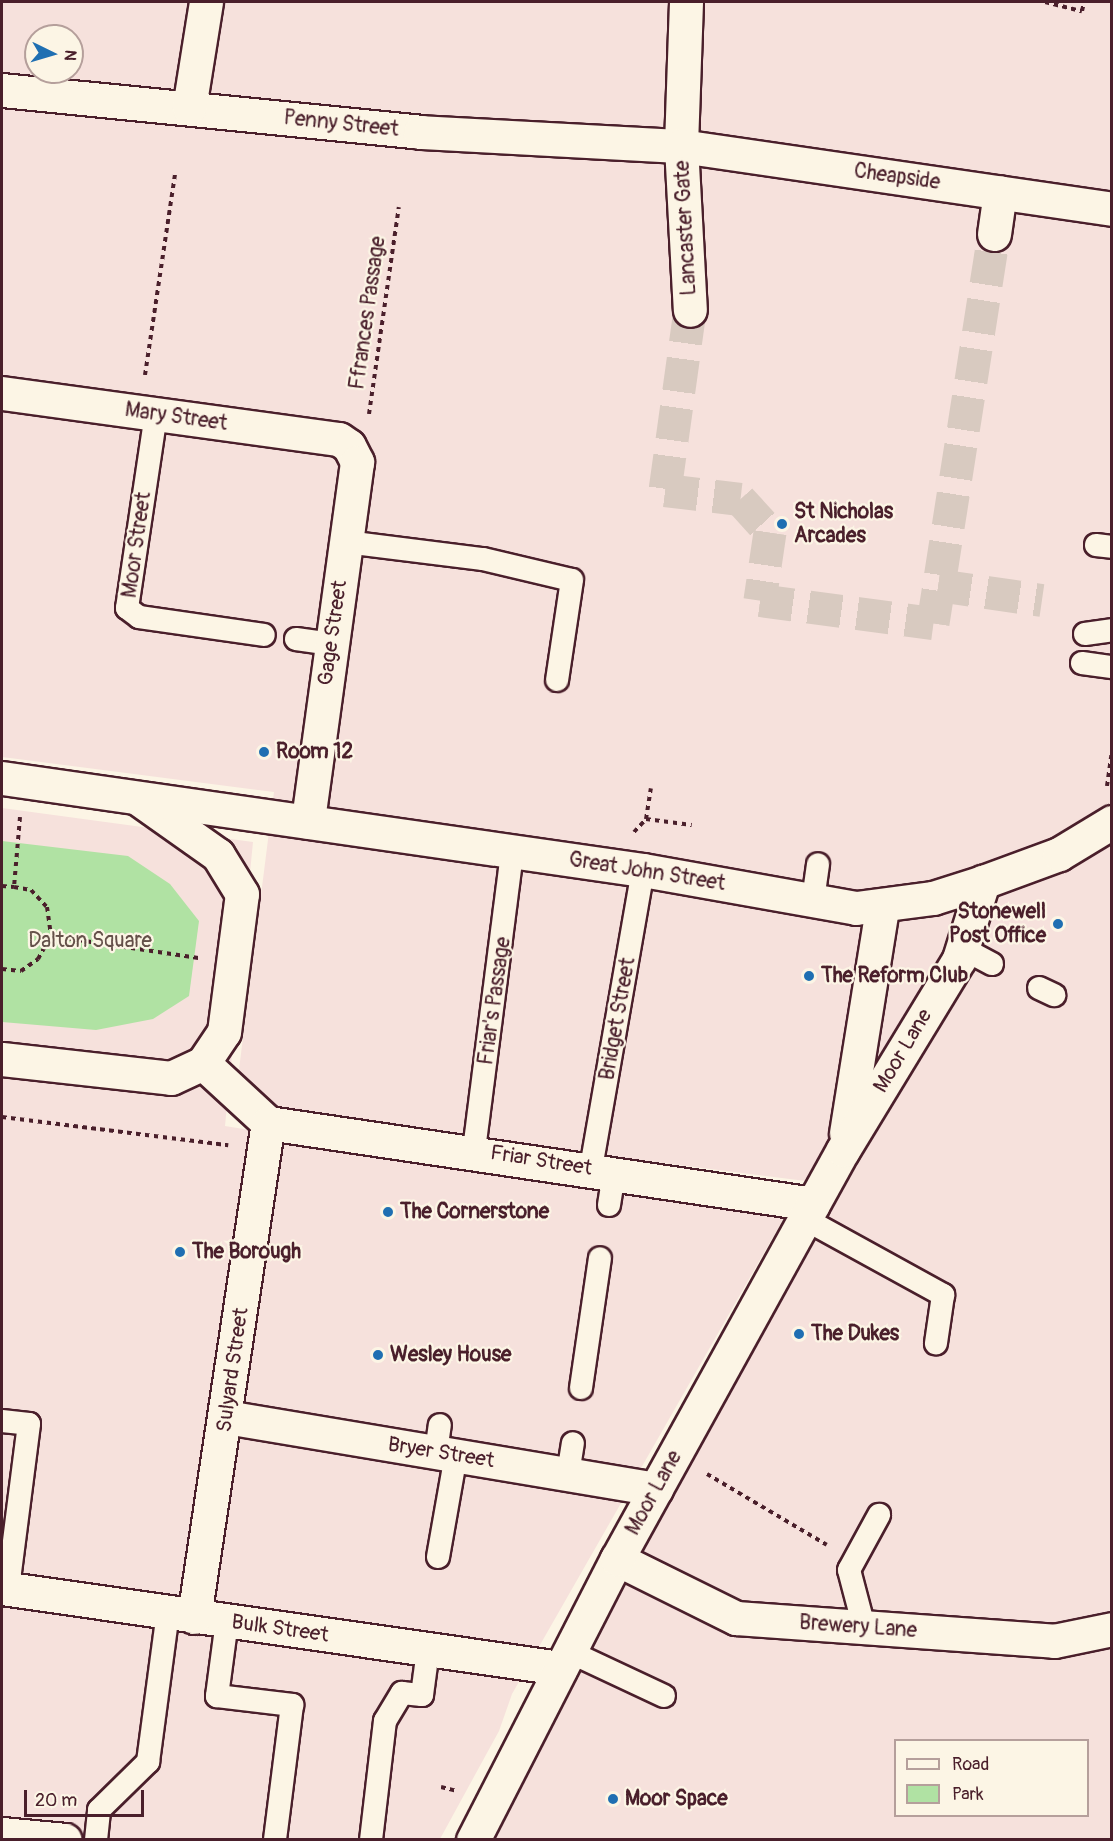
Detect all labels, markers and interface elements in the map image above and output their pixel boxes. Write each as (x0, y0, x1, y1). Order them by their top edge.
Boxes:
north arrow (24, 24, 84, 84)
text: N (60, 49, 80, 62)
street label: Penny Street (282, 105, 400, 143)
street label: Cheapside (852, 158, 942, 196)
street label: Lancaster Gate (670, 160, 702, 296)
street label: Ffrances Passage (345, 235, 391, 391)
street label: Mary Street (123, 397, 229, 437)
street label: Moor Street (117, 490, 157, 600)
place label: St Nicholas Arcades (794, 499, 893, 549)
marker: St Nicholas Arcades (775, 517, 789, 531)
street label: Gage Street (313, 579, 353, 687)
place label: Room 12 (276, 739, 353, 765)
marker: Room 12 (257, 745, 271, 759)
street label: Great John Street (567, 847, 727, 897)
place label: Stonewell Post Office (949, 899, 1046, 949)
marker: Stonewell Post Office (1051, 917, 1065, 931)
park label: Dalton Square (28, 928, 152, 954)
street label: Friar's Passage (474, 935, 516, 1067)
street label: Bridget Street (595, 956, 641, 1082)
place label: The Reform Club (821, 963, 968, 989)
marker: The Reform Club (802, 969, 816, 983)
street label: Moor Lane (868, 1005, 938, 1097)
street label: Friar Street (488, 1141, 594, 1181)
place label: The Cornerstone (400, 1199, 549, 1225)
marker: The Cornerstone (381, 1205, 395, 1219)
place label: The Borough (192, 1239, 301, 1265)
marker: The Borough (173, 1245, 187, 1259)
street label: Sulyard Street (212, 1306, 254, 1434)
place label: The Dukes (811, 1321, 899, 1347)
marker: The Dukes (792, 1327, 806, 1341)
place label: Wesley House (390, 1342, 511, 1368)
marker: Wesley House (371, 1348, 385, 1362)
street label: Bryer Street (386, 1432, 496, 1474)
street label: Moor Lane (620, 1446, 688, 1540)
street label: Bulk Street (230, 1610, 330, 1648)
street label: Brewery Lane (798, 1610, 918, 1644)
legend (894, 1739, 1089, 1817)
text: Road (952, 1753, 989, 1776)
scale bar (27, 1778, 147, 1816)
text: Park (952, 1783, 984, 1806)
place label: Moor Space (625, 1786, 728, 1812)
text: 20 m (35, 1789, 77, 1812)
marker: Moor Space (606, 1792, 620, 1806)

